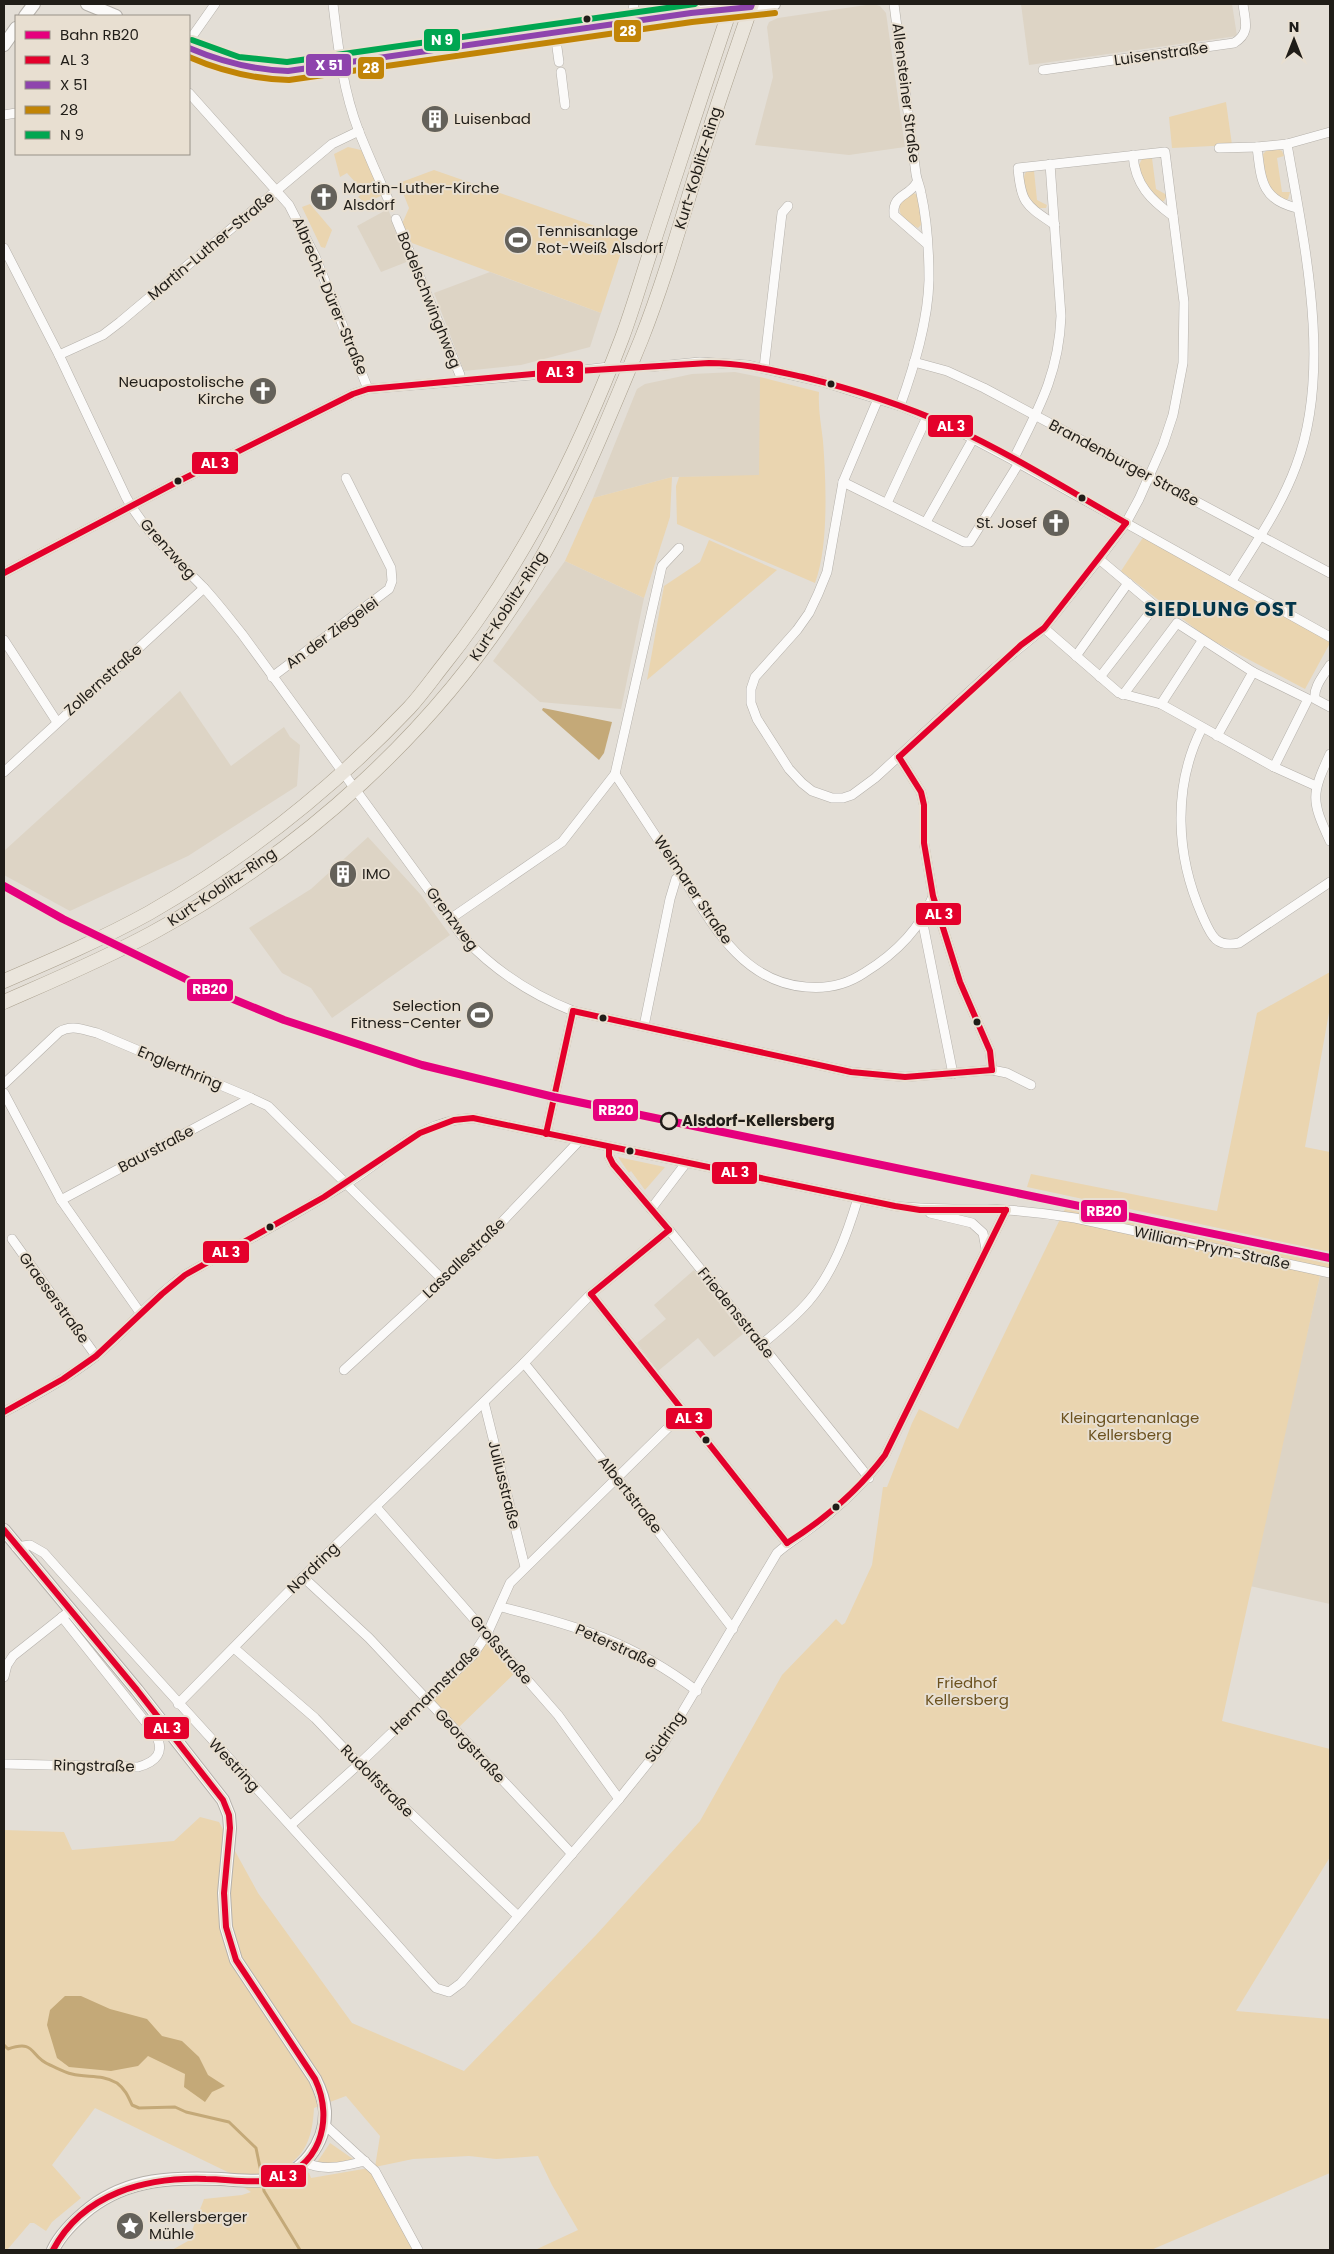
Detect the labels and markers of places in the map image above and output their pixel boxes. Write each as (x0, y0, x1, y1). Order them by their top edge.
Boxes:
unlabelled marker (582, 14, 592, 24)
building icon: Luisenbad (420, 104, 450, 134)
place label: Luisenbad (454, 108, 531, 129)
place label: Martin-Luther-Kirche Alsdorf (343, 177, 499, 215)
church icon: Martin-Luther-Kirche Alsdorf (309, 182, 339, 212)
place label: Tennisanlage Rot-Weiß Alsdorf (537, 220, 663, 258)
sports icon: Tennisanlage Rot-Weiß Alsdorf (503, 225, 533, 255)
place label: Neuapostolische Kirche (119, 371, 244, 409)
church icon: Neuapostolische Kirche (248, 376, 278, 406)
unlabelled marker (826, 379, 836, 389)
unlabelled marker (173, 476, 183, 486)
unlabelled marker (1077, 493, 1087, 503)
church icon: St. Josef (1041, 508, 1071, 538)
place label: St. Josef (976, 512, 1037, 533)
building icon: IMO (328, 859, 358, 889)
place label: IMO (362, 863, 391, 884)
place label: Selection Fitness-Center (351, 995, 461, 1033)
sports icon: Selection Fitness-Center (465, 1000, 495, 1030)
unlabelled marker (598, 1013, 608, 1023)
unlabelled marker (972, 1017, 982, 1027)
place label: Alsdorf-Kellersberg (682, 1110, 835, 1131)
marker: Alsdorf-Kellersberg (660, 1112, 678, 1130)
unlabelled marker (625, 1146, 635, 1156)
unlabelled marker (265, 1222, 275, 1232)
unlabelled marker (701, 1435, 711, 1445)
unlabelled marker (831, 1502, 841, 1512)
place label: Kellersberger Mühle (149, 2206, 248, 2244)
place icon: Kellersberger Mühle (115, 2211, 145, 2241)

